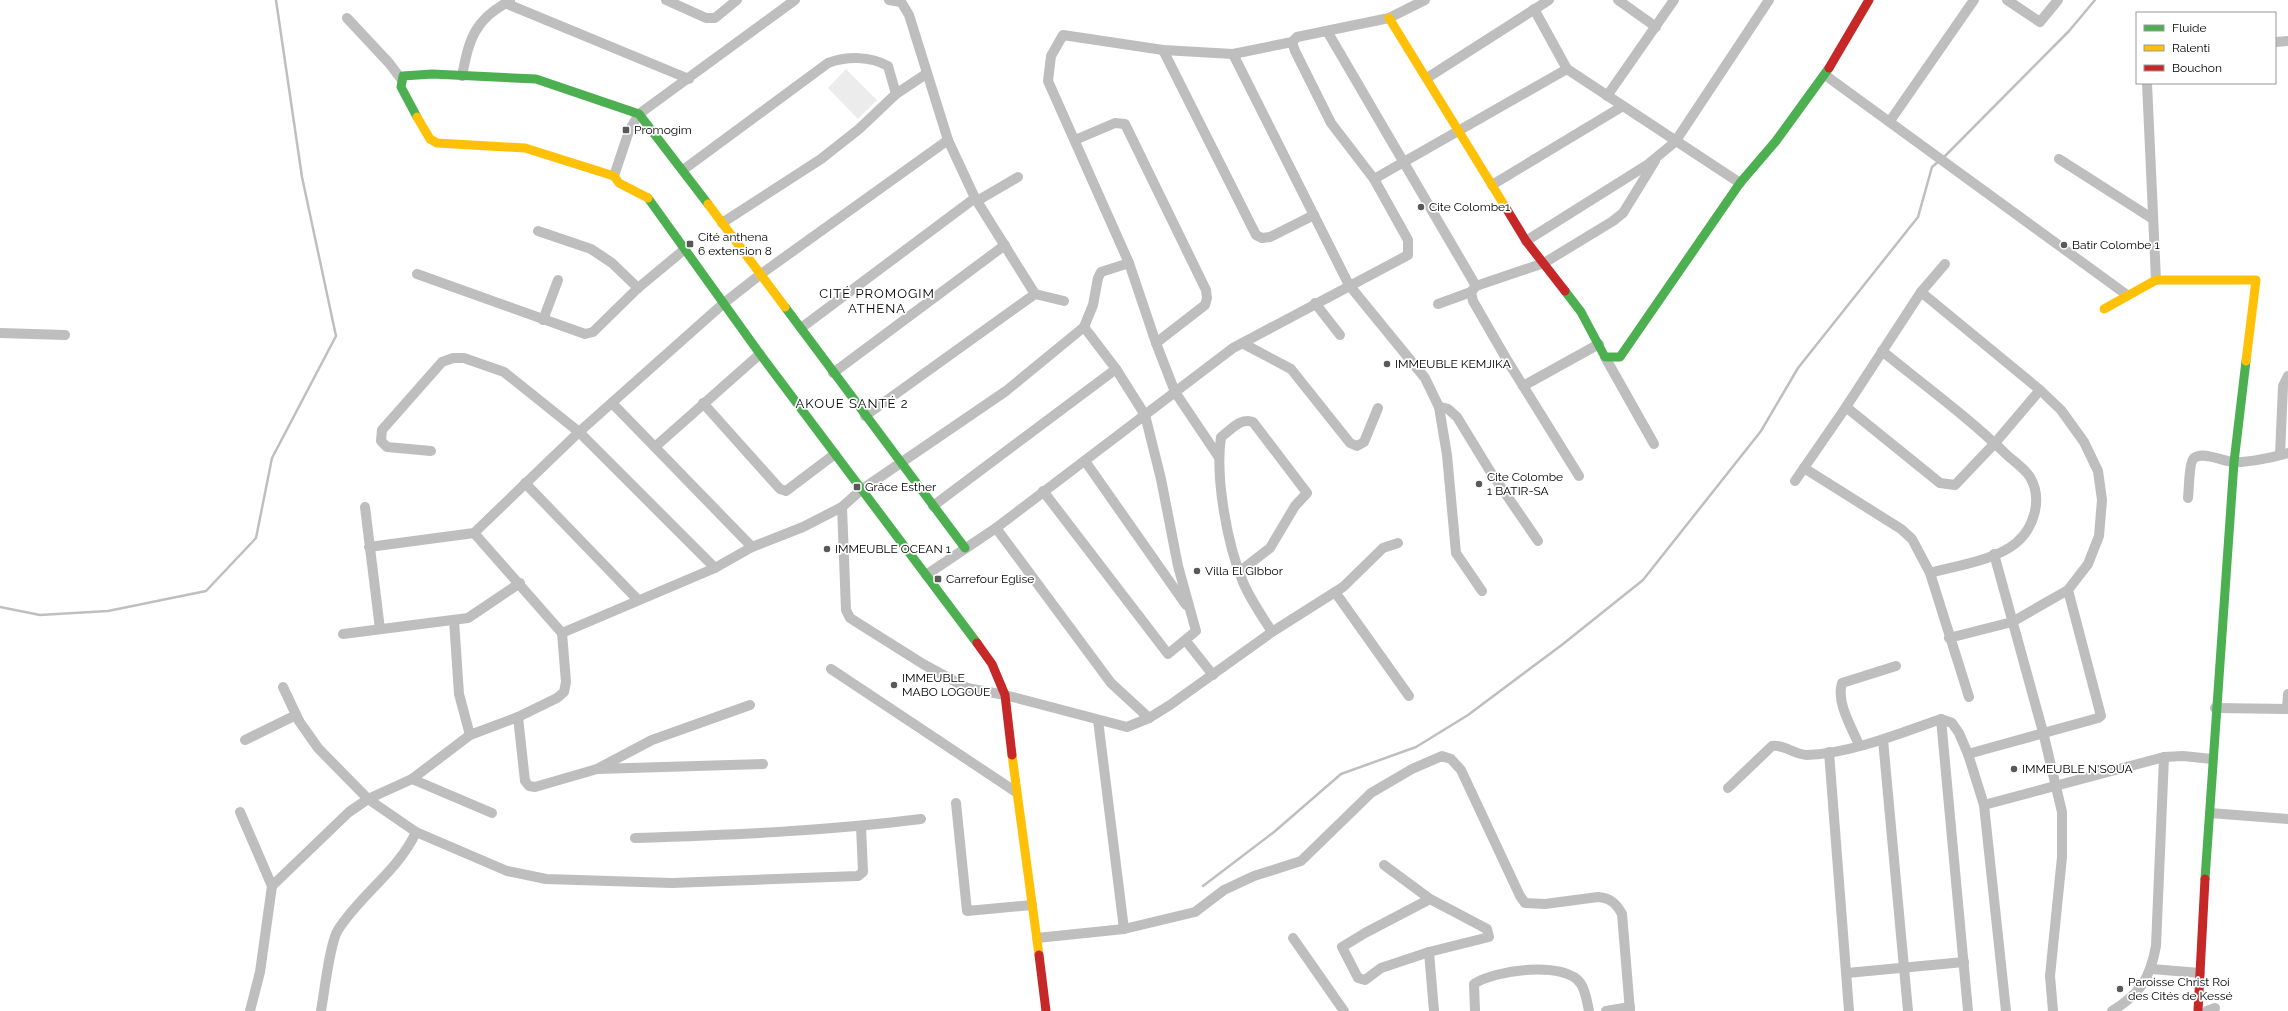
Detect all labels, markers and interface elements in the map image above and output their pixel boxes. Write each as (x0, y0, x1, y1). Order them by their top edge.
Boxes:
legend (2136, 12, 2276, 84)
text: Fluide (2172, 21, 2207, 35)
text: Ralenti (2172, 41, 2210, 55)
text: Bouchon (2172, 61, 2222, 75)
place label: Promogim (634, 123, 692, 137)
marker: Promogim (621, 125, 631, 135)
place label: Cite Colombe1 (1429, 200, 1510, 214)
marker: Cite Colombe1 (1416, 202, 1426, 212)
place label: Cité anthena 6 extension 8 (698, 230, 772, 258)
place label: Batir Colombe 1 (2072, 238, 2160, 252)
marker: Cité anthena 6 extension 8 (685, 239, 695, 249)
marker: Batir Colombe 1 (2059, 240, 2069, 250)
district label: CITÉ PROMOGIM ATHENA (819, 286, 935, 316)
place label: IMMEUBLE KEMJIKA (1395, 357, 1511, 371)
marker: IMMEUBLE KEMJIKA (1382, 359, 1392, 369)
district label: AKOUE SANTÉ 2 (796, 396, 908, 411)
place label: Cite Colombe 1 BATIR-SA (1487, 470, 1563, 498)
marker: Cite Colombe 1 BATIR-SA (1474, 479, 1484, 489)
place label: Grâce Esther (865, 480, 937, 494)
marker: Grâce Esther (852, 482, 862, 492)
place label: IMMEUBLE OCEAN 1 (835, 542, 951, 556)
marker: IMMEUBLE OCEAN 1 (822, 544, 832, 554)
place label: Villa El GIbbor (1205, 564, 1284, 578)
marker: Villa El GIbbor (1192, 566, 1202, 576)
place label: Carrefour Eglise (946, 572, 1034, 586)
marker: Carrefour Eglise (933, 574, 943, 584)
place label: IMMEUBLE MABO LOGOUE (902, 671, 990, 699)
marker: IMMEUBLE MABO LOGOUE (889, 680, 899, 690)
place label: IMMEUBLE N'SOUA (2022, 762, 2133, 776)
marker: IMMEUBLE N'SOUA (2009, 764, 2019, 774)
place label: Paroisse Christ Roi des Cités de Kessé (2128, 975, 2233, 1003)
marker: Paroisse Christ Roi des Cités de Kessé (2115, 984, 2125, 994)

